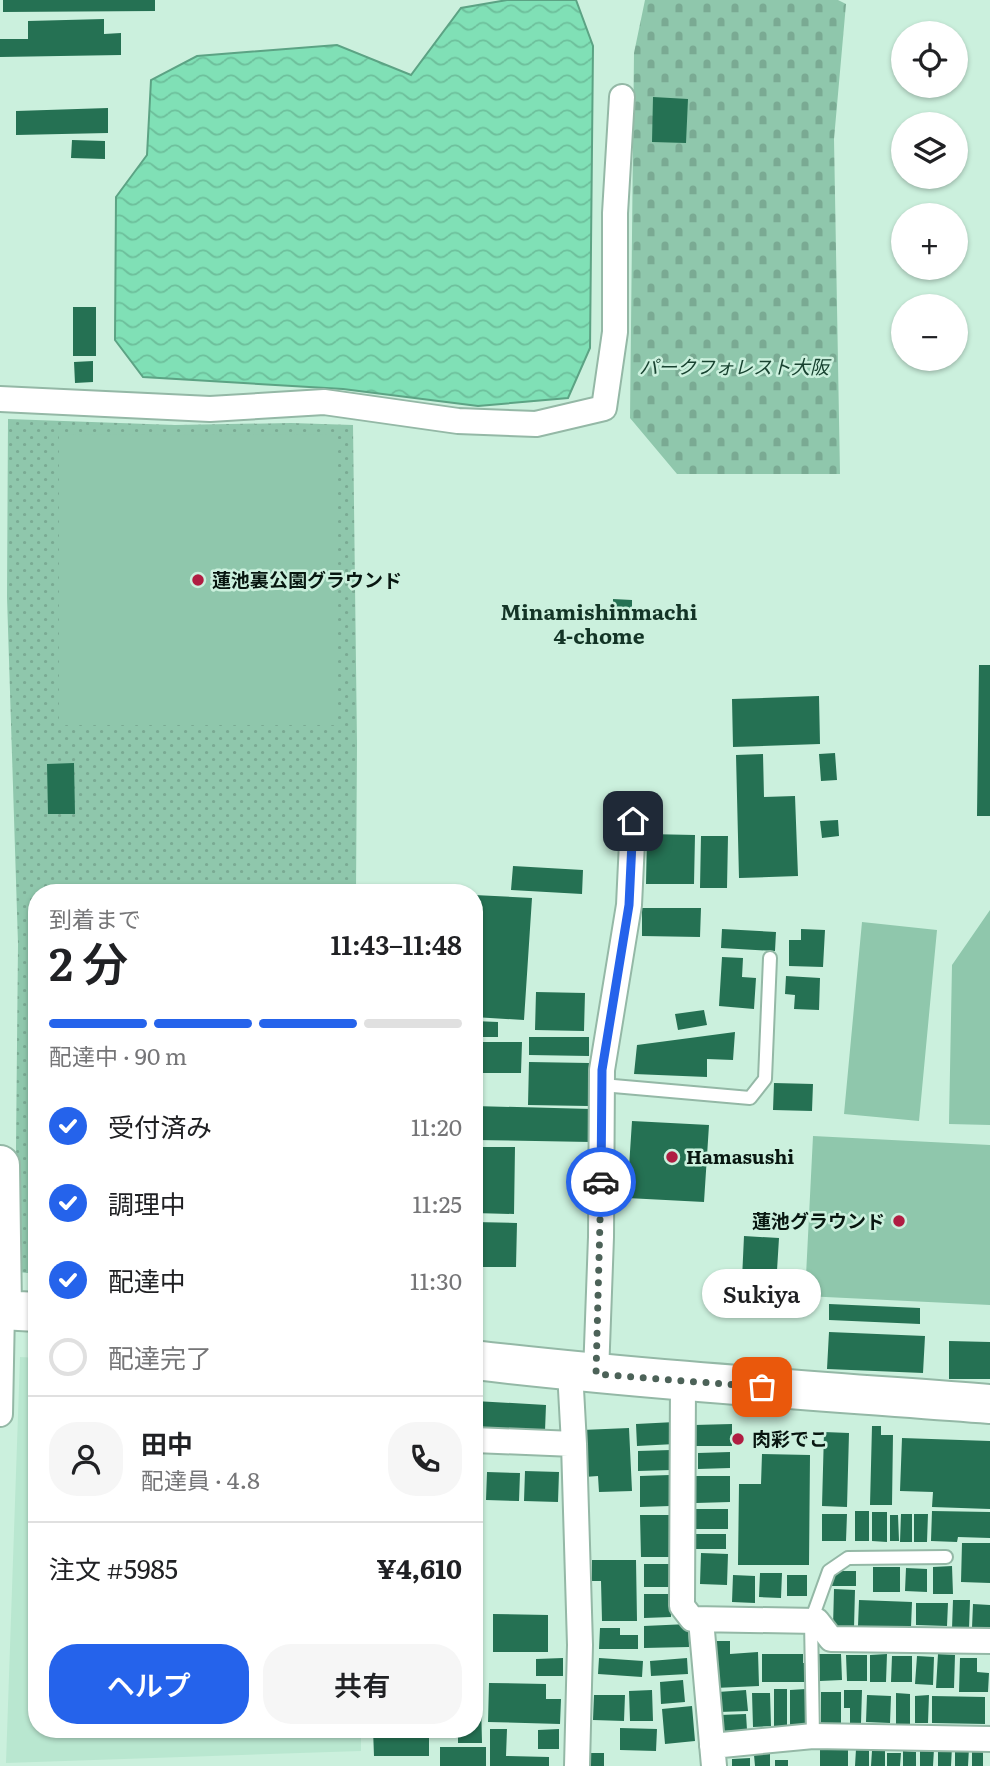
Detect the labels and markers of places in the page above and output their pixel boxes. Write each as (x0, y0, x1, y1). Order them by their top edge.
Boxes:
place label: 蓮池裏公園グラウンド (212, 565, 402, 593)
marker: 蓮池裏公園グラウンド (190, 572, 206, 588)
pin (603, 791, 663, 851)
place label: Hamasushi (686, 1142, 794, 1170)
marker: Hamasushi (664, 1149, 680, 1165)
place label: 蓮池グラウンド (752, 1206, 885, 1234)
marker: 蓮池グラウンド (891, 1213, 907, 1229)
callout: Sukiya (702, 1268, 822, 1317)
pin (732, 1357, 792, 1417)
place label: 肉彩でこ (752, 1424, 828, 1452)
marker: 肉彩でこ (730, 1431, 746, 1447)

